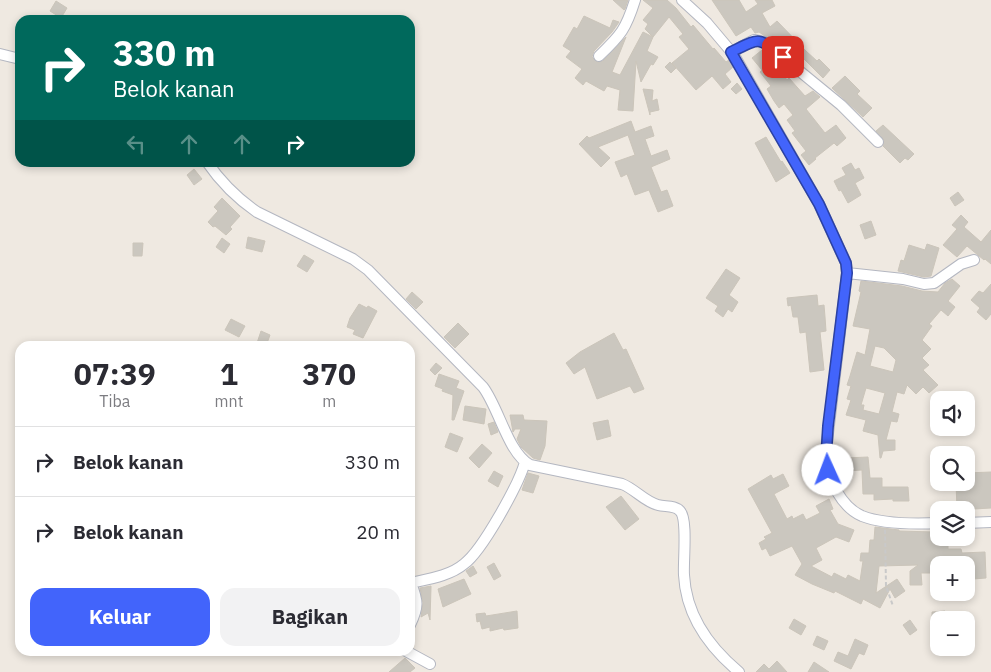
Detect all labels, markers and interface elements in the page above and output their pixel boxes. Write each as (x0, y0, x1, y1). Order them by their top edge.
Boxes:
text: 330 m (113, 30, 216, 76)
icon: right (30, 35, 95, 100)
pin (762, 36, 804, 78)
icon: arrive (769, 43, 797, 71)
text: Belok kanan (113, 74, 235, 103)
icon: left (122, 130, 150, 158)
icon: ahead (175, 130, 203, 158)
icon: ahead (228, 130, 256, 158)
icon: right (281, 130, 309, 158)
text: 07:39 (74, 354, 156, 393)
text: 1 (220, 354, 238, 393)
text: 370 (302, 354, 356, 393)
text: Tiba (99, 391, 130, 411)
text: mnt (215, 391, 243, 411)
text: m (322, 391, 336, 411)
map controls (930, 391, 975, 656)
button: sound (930, 391, 975, 436)
position arrow (801, 443, 853, 495)
button: search (930, 446, 975, 491)
icon: right (30, 448, 58, 476)
text: Belok kanan (73, 450, 184, 474)
text: 330 m (345, 450, 400, 474)
button: layers (930, 501, 975, 546)
icon: right (30, 518, 58, 546)
text: Belok kanan (73, 520, 184, 544)
text: 20 m (356, 520, 400, 544)
button: + (930, 556, 975, 601)
button: Keluar (30, 588, 210, 646)
button: Bagikan (220, 588, 400, 646)
button: − (930, 611, 975, 656)

